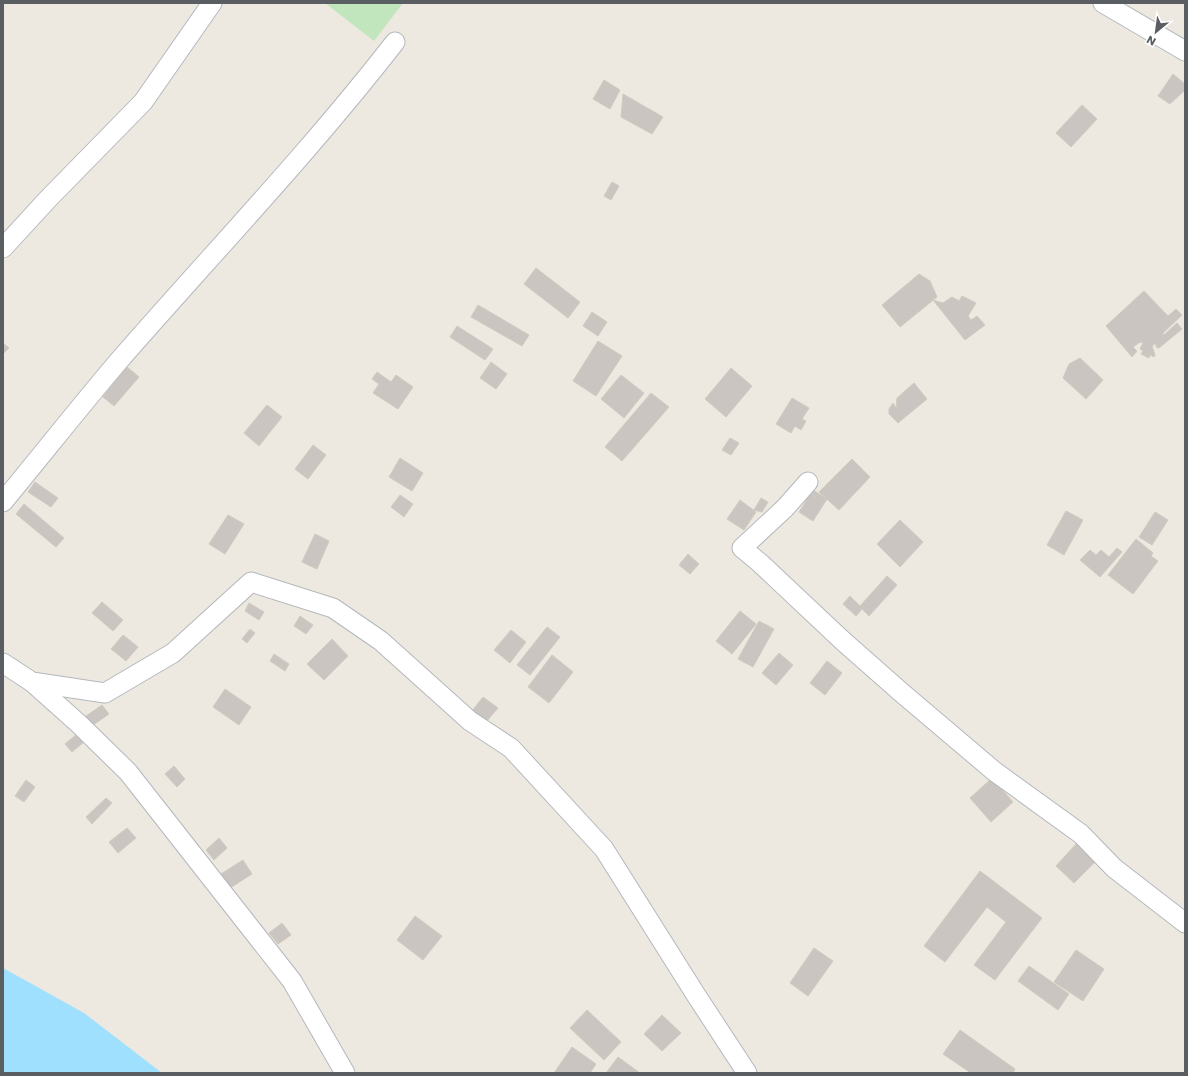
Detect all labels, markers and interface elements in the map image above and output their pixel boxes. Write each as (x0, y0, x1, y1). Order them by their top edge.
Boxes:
north arrow (1136, 12, 1176, 52)
text: N (1144, 32, 1159, 50)

